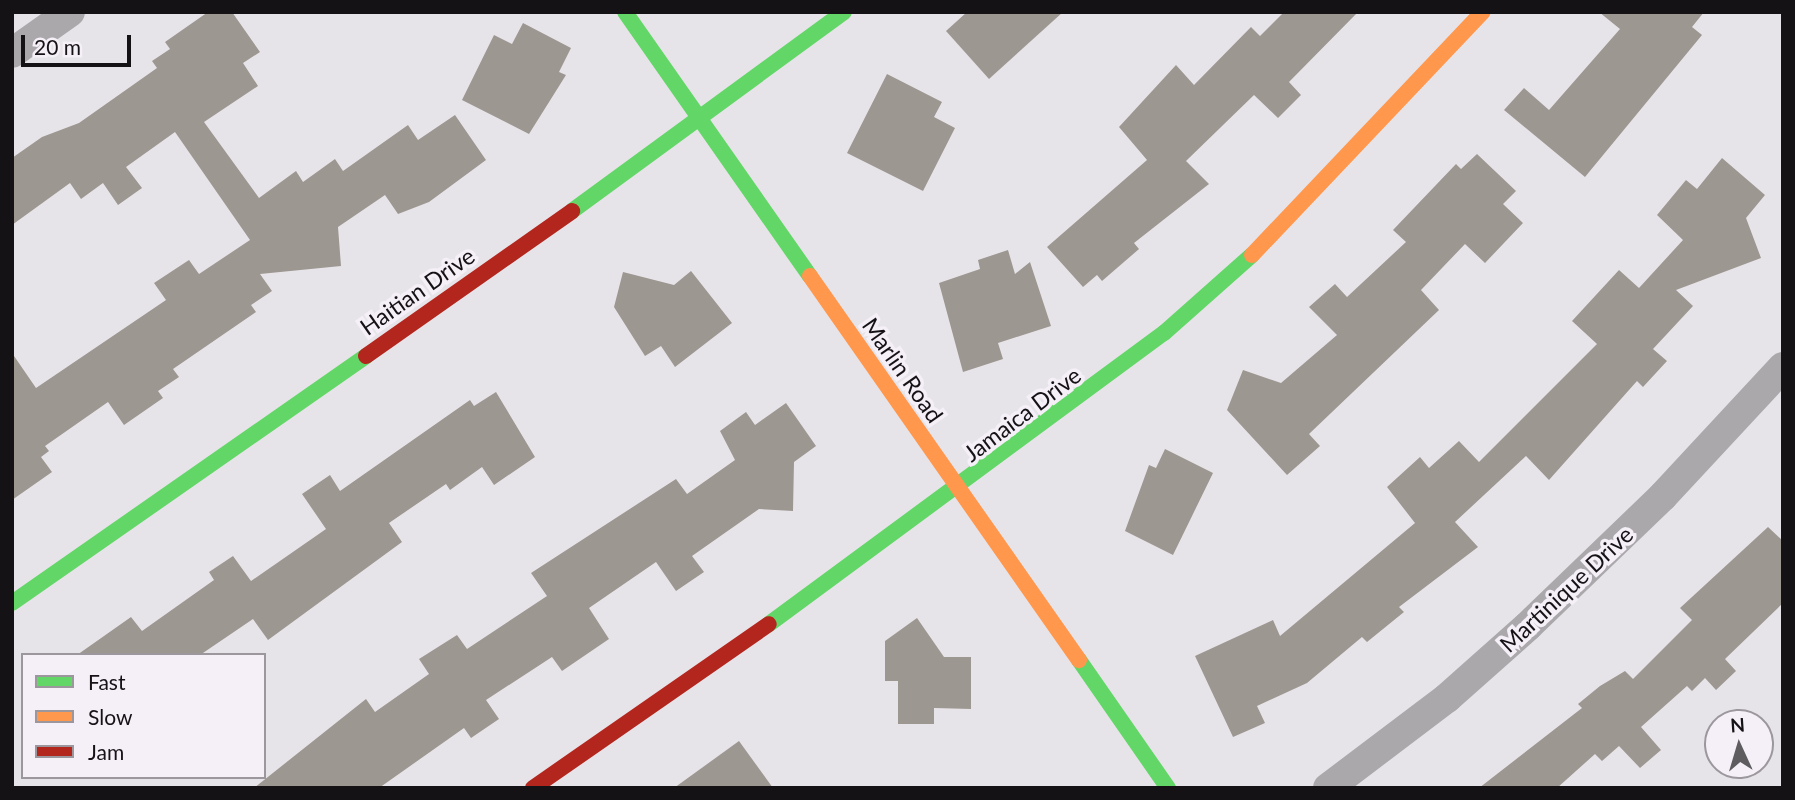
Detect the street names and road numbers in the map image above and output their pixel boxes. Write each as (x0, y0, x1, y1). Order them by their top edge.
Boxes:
street label: Haitian Drive (354, 241, 480, 341)
street label: Marlin Road (857, 312, 949, 428)
street label: Jamaica Drive (958, 361, 1086, 467)
street label: Martinique Drive (1494, 520, 1638, 658)

